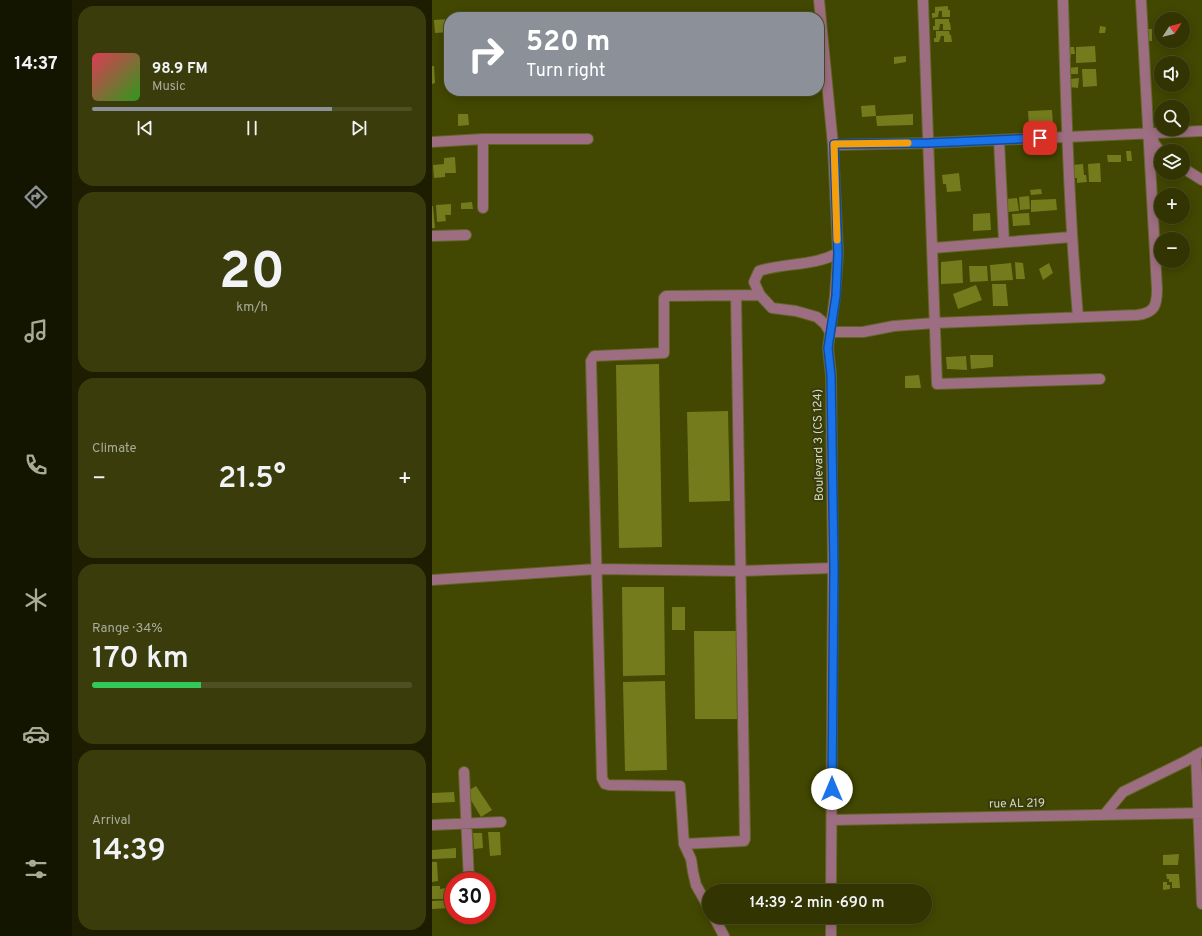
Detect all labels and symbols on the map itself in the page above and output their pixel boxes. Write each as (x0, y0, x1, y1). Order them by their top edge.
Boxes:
north arrow (1154, 12, 1190, 48)
pin (1023, 121, 1057, 155)
street label: Boulevard 3 (CS 124) (810, 389, 828, 501)
position arrow (811, 768, 853, 810)
street label: rue AL 219 (989, 796, 1045, 812)
speed limit sign: 30 (444, 872, 496, 924)

